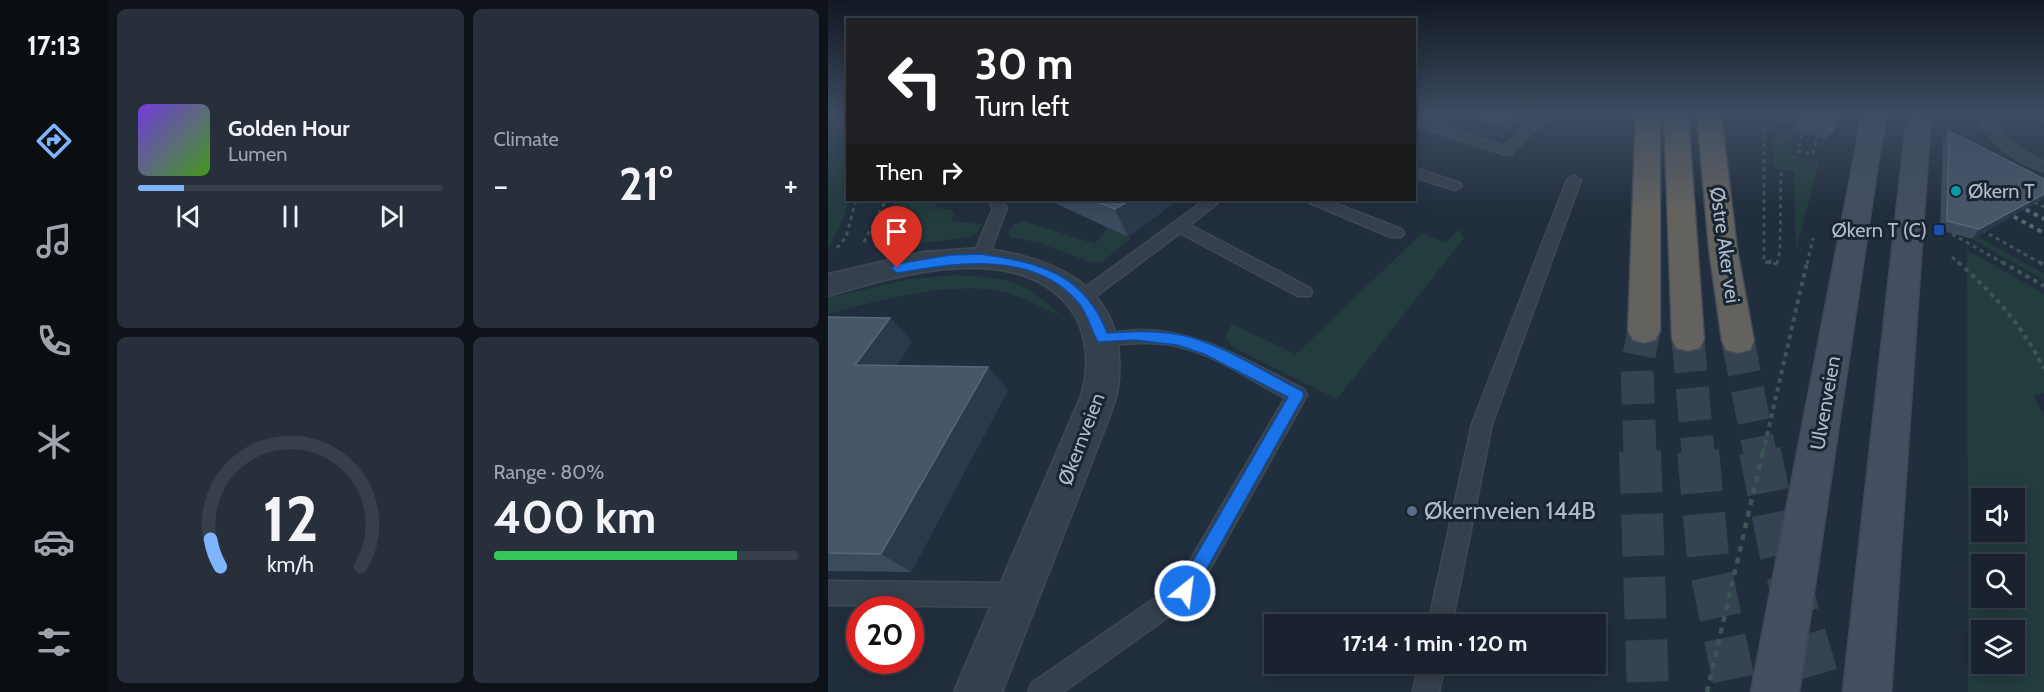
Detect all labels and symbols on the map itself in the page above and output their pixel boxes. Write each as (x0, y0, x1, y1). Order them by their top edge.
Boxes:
place label: Økern T (1968, 179, 2035, 203)
marker: Økern T (1949, 184, 1963, 198)
street label: Østre Aker vei (1705, 185, 1745, 305)
pin (871, 206, 922, 268)
place label: Økern T (C) (1832, 218, 1927, 242)
marker: Økern T (C) (1932, 223, 1946, 237)
street label: Ulvenveien (1805, 354, 1845, 452)
street label: Økernveien (1052, 389, 1110, 489)
place label: Økernveien 144B (1424, 496, 1596, 525)
marker: Økernveien 144B (1405, 504, 1419, 518)
position arrow (1153, 559, 1217, 623)
speed limit sign: 20 (846, 596, 924, 674)

